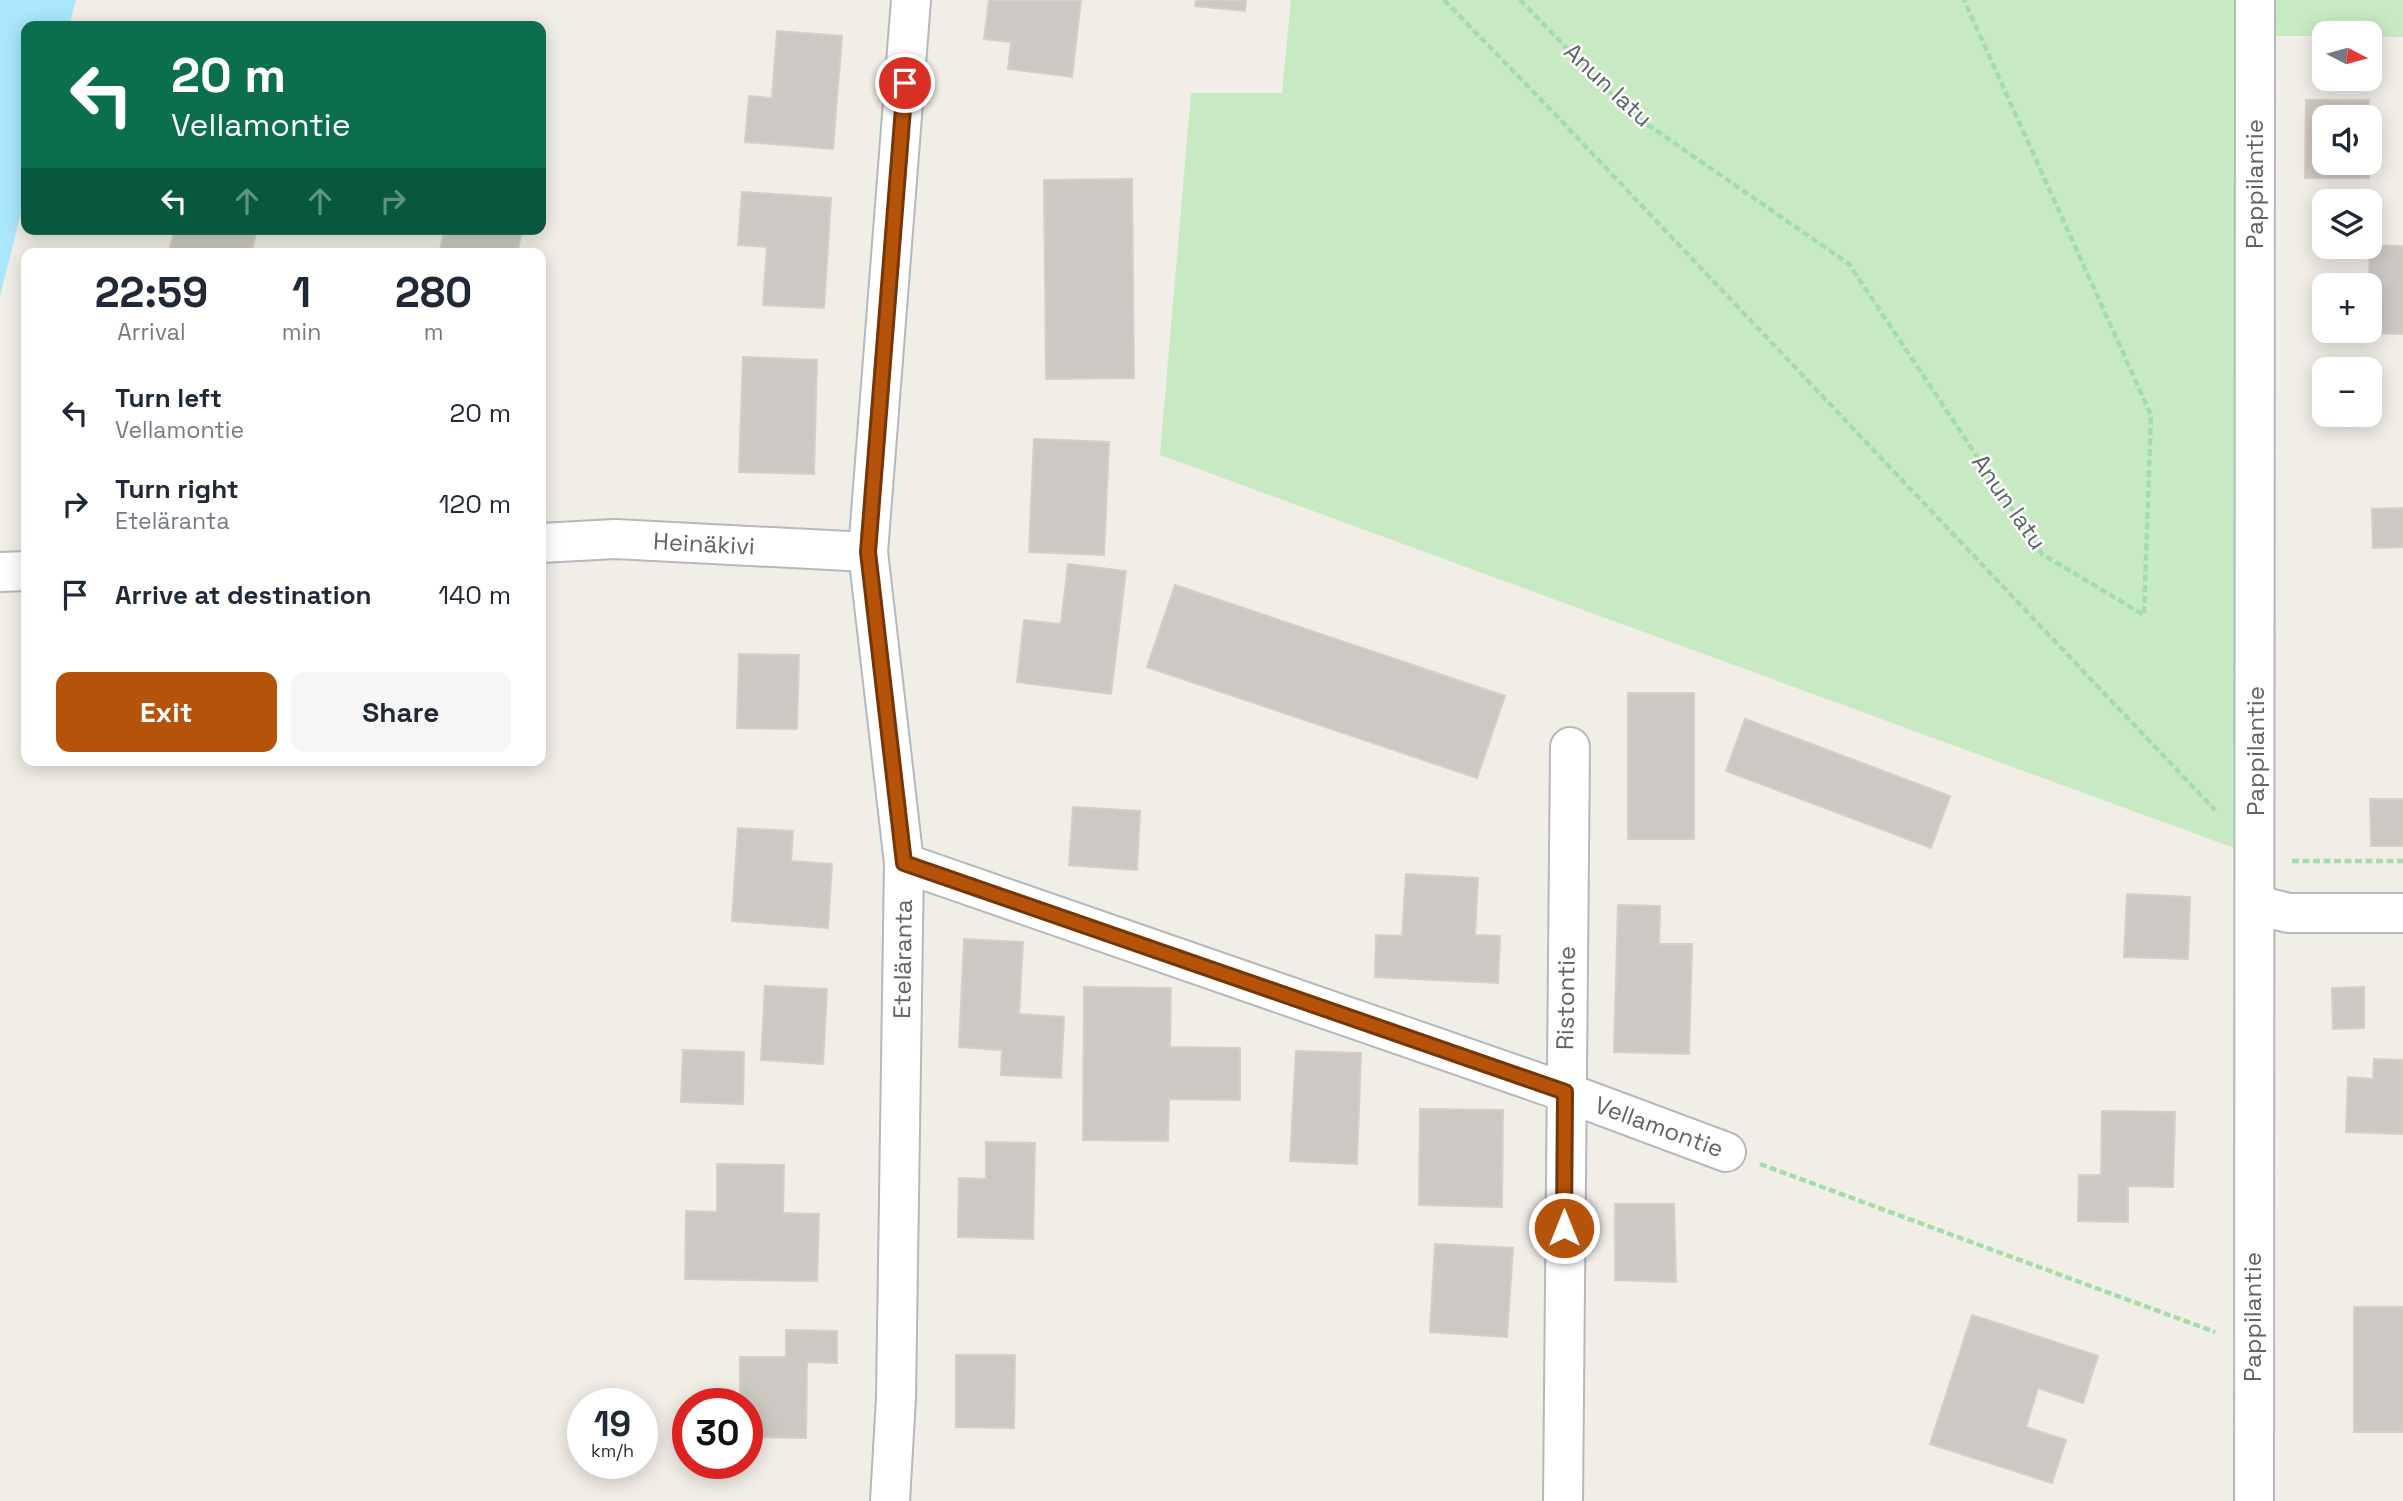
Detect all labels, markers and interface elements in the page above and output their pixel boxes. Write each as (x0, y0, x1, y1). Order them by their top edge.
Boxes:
north arrow (2312, 21, 2382, 91)
map controls (2312, 21, 2382, 427)
street label: Anun latu (1558, 36, 1659, 133)
text: 20 m (171, 44, 286, 106)
icon: left (56, 49, 147, 140)
pin (875, 53, 935, 113)
icon: arrive (886, 64, 924, 102)
text: Vellamontie (171, 105, 351, 145)
button: sound (2312, 105, 2382, 175)
street label: Pappilantie (2239, 119, 2270, 249)
icon: left (155, 182, 193, 220)
icon: ahead (228, 182, 266, 220)
icon: ahead (301, 182, 339, 220)
icon: right (374, 182, 412, 220)
button: layers (2312, 189, 2382, 259)
text: 22:59 (95, 266, 208, 319)
text: 1 (292, 266, 311, 319)
text: 280 (395, 266, 472, 319)
button: + (2312, 273, 2382, 343)
text: Arrival (117, 317, 186, 347)
text: min (282, 317, 321, 347)
text: m (424, 317, 444, 347)
button: − (2312, 357, 2382, 427)
text: Turn left (115, 381, 222, 415)
icon: left (56, 394, 94, 432)
text: 20 m (450, 396, 511, 430)
text: Vellamontie (115, 415, 244, 445)
street label: Anun latu (1965, 448, 2054, 556)
text: Turn right (115, 472, 239, 506)
icon: right (56, 485, 94, 523)
text: 120 m (439, 487, 511, 521)
text: Eteläranta (115, 506, 230, 536)
street label: Heinäkivi (652, 525, 756, 562)
icon: arrive (56, 576, 94, 614)
text: Arrive at destination (115, 578, 372, 612)
text: 140 m (438, 578, 511, 612)
button: Exit (56, 672, 277, 752)
button: Share (291, 672, 511, 752)
street label: Pappilantie (2240, 686, 2271, 816)
street label: Eteläranta (886, 899, 919, 1019)
street label: Ristontie (1549, 946, 1582, 1050)
street label: Vellamontie (1591, 1089, 1728, 1164)
position arrow (1527, 1191, 1601, 1265)
street label: Pappilantie (2237, 1252, 2268, 1382)
speed limit sign: 30 (672, 1388, 763, 1479)
text: 19 (594, 1402, 631, 1446)
text: km/h (591, 1439, 634, 1462)

